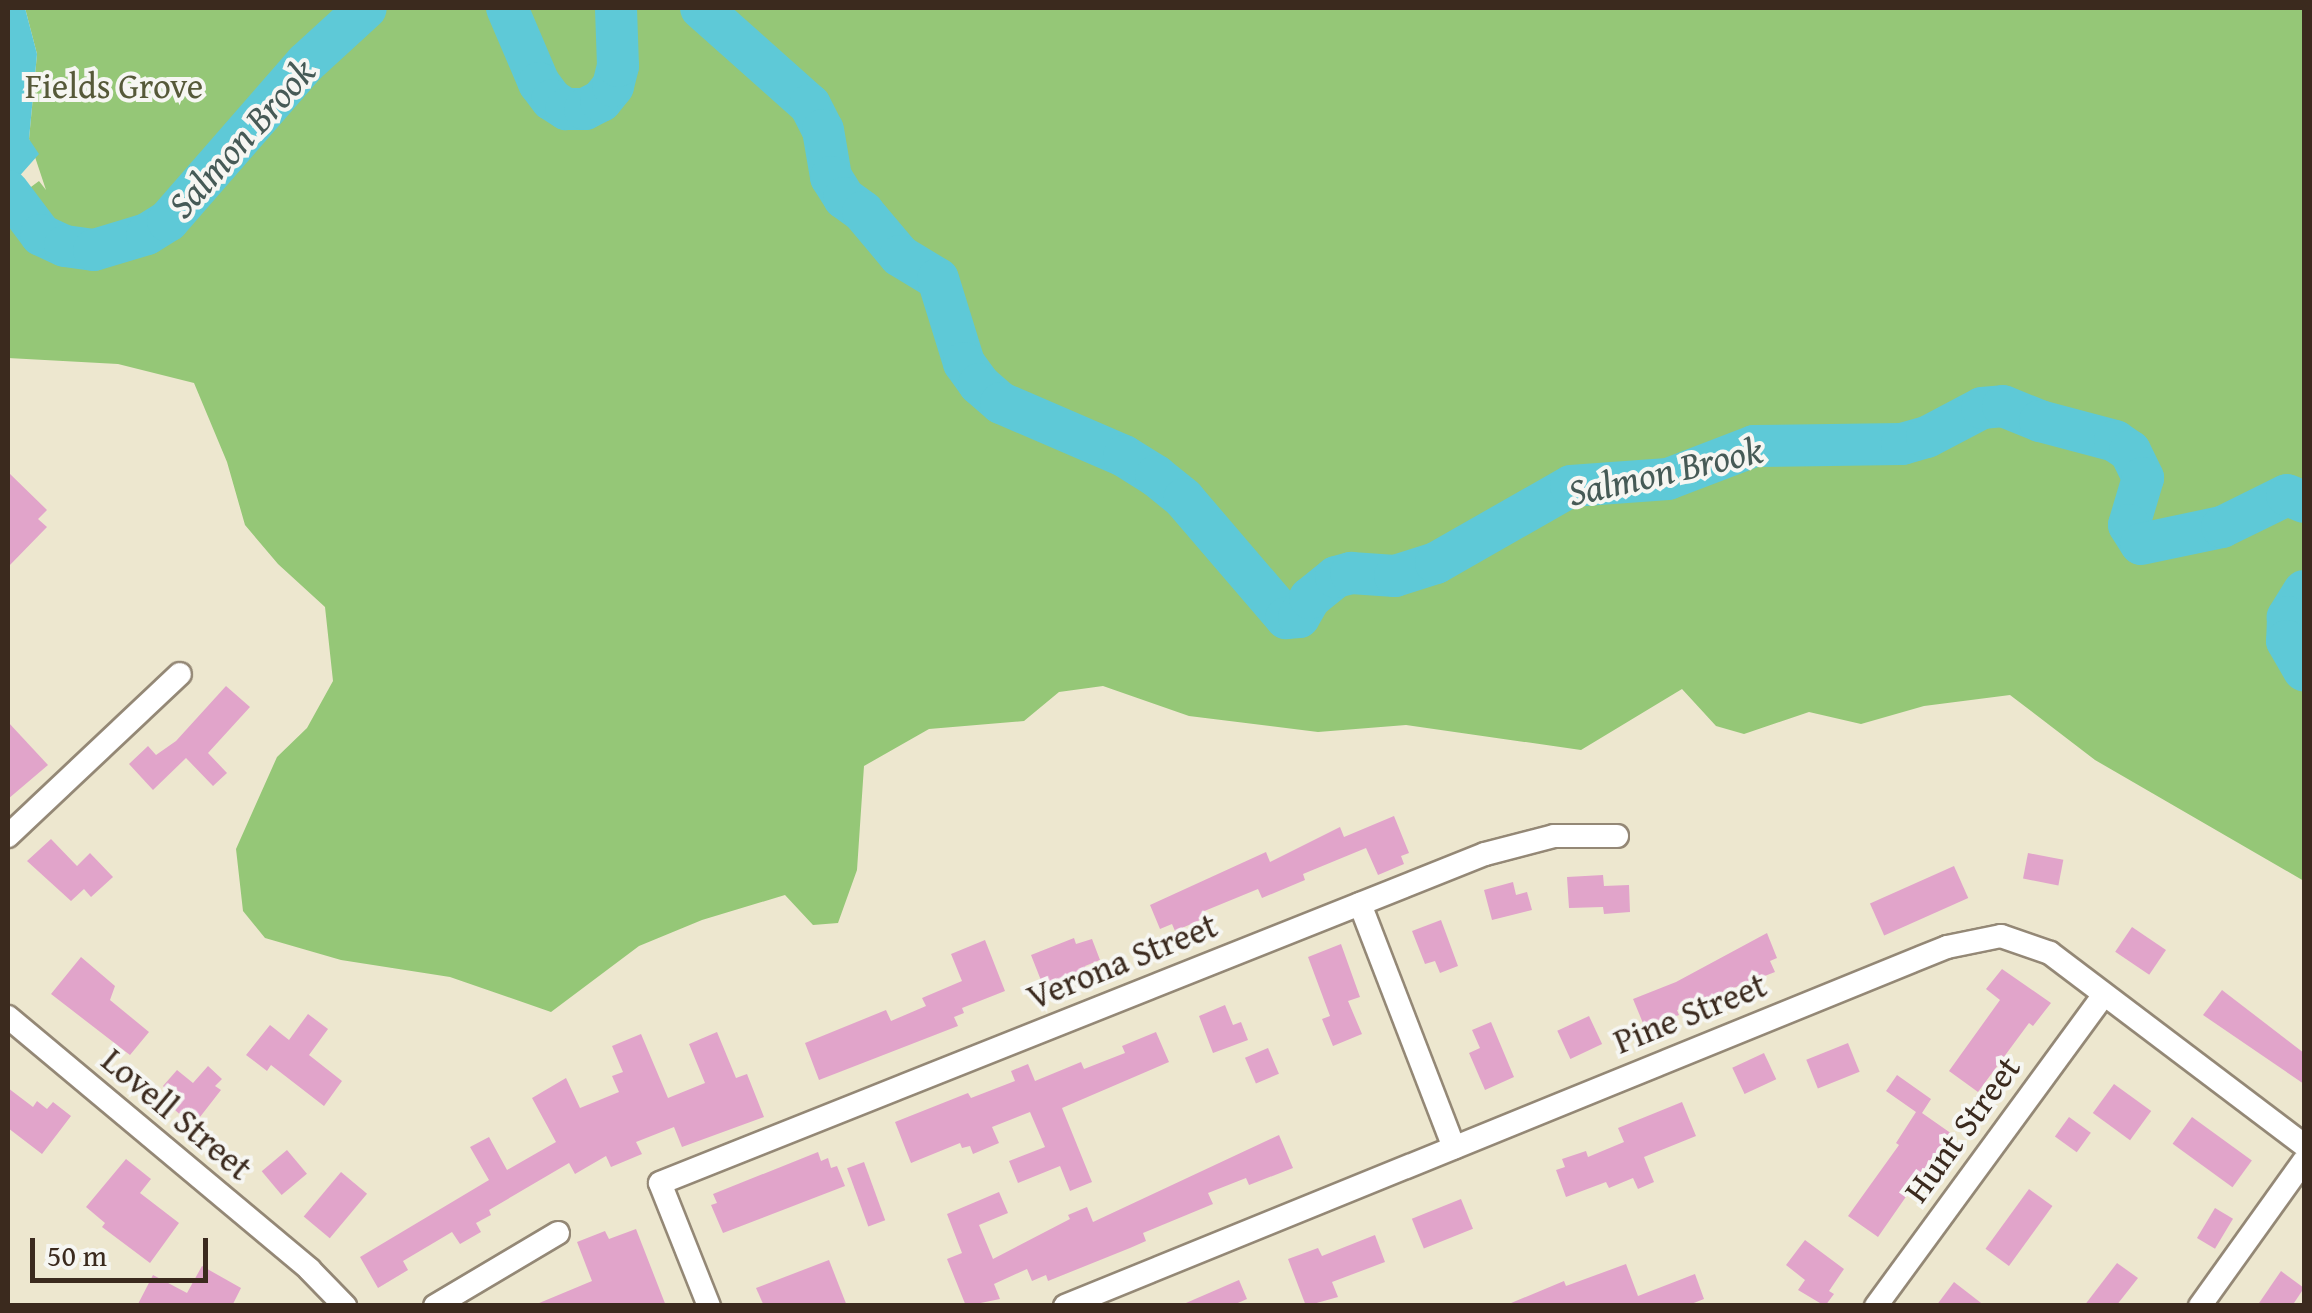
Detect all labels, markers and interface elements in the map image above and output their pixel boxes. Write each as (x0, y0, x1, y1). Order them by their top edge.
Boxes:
water label: Salmon Brook (158, 49, 324, 227)
park label: Fields Grove (25, 65, 203, 107)
water label: Salmon Brook (1563, 427, 1767, 515)
street label: Verona Street (1021, 904, 1223, 1018)
street label: Pine Street (1608, 963, 1772, 1063)
street label: Lovell Street (93, 1039, 261, 1189)
street label: Hunt Street (1895, 1048, 2029, 1210)
scale bar (35, 1218, 212, 1280)
text: 50 m (47, 1233, 107, 1277)

